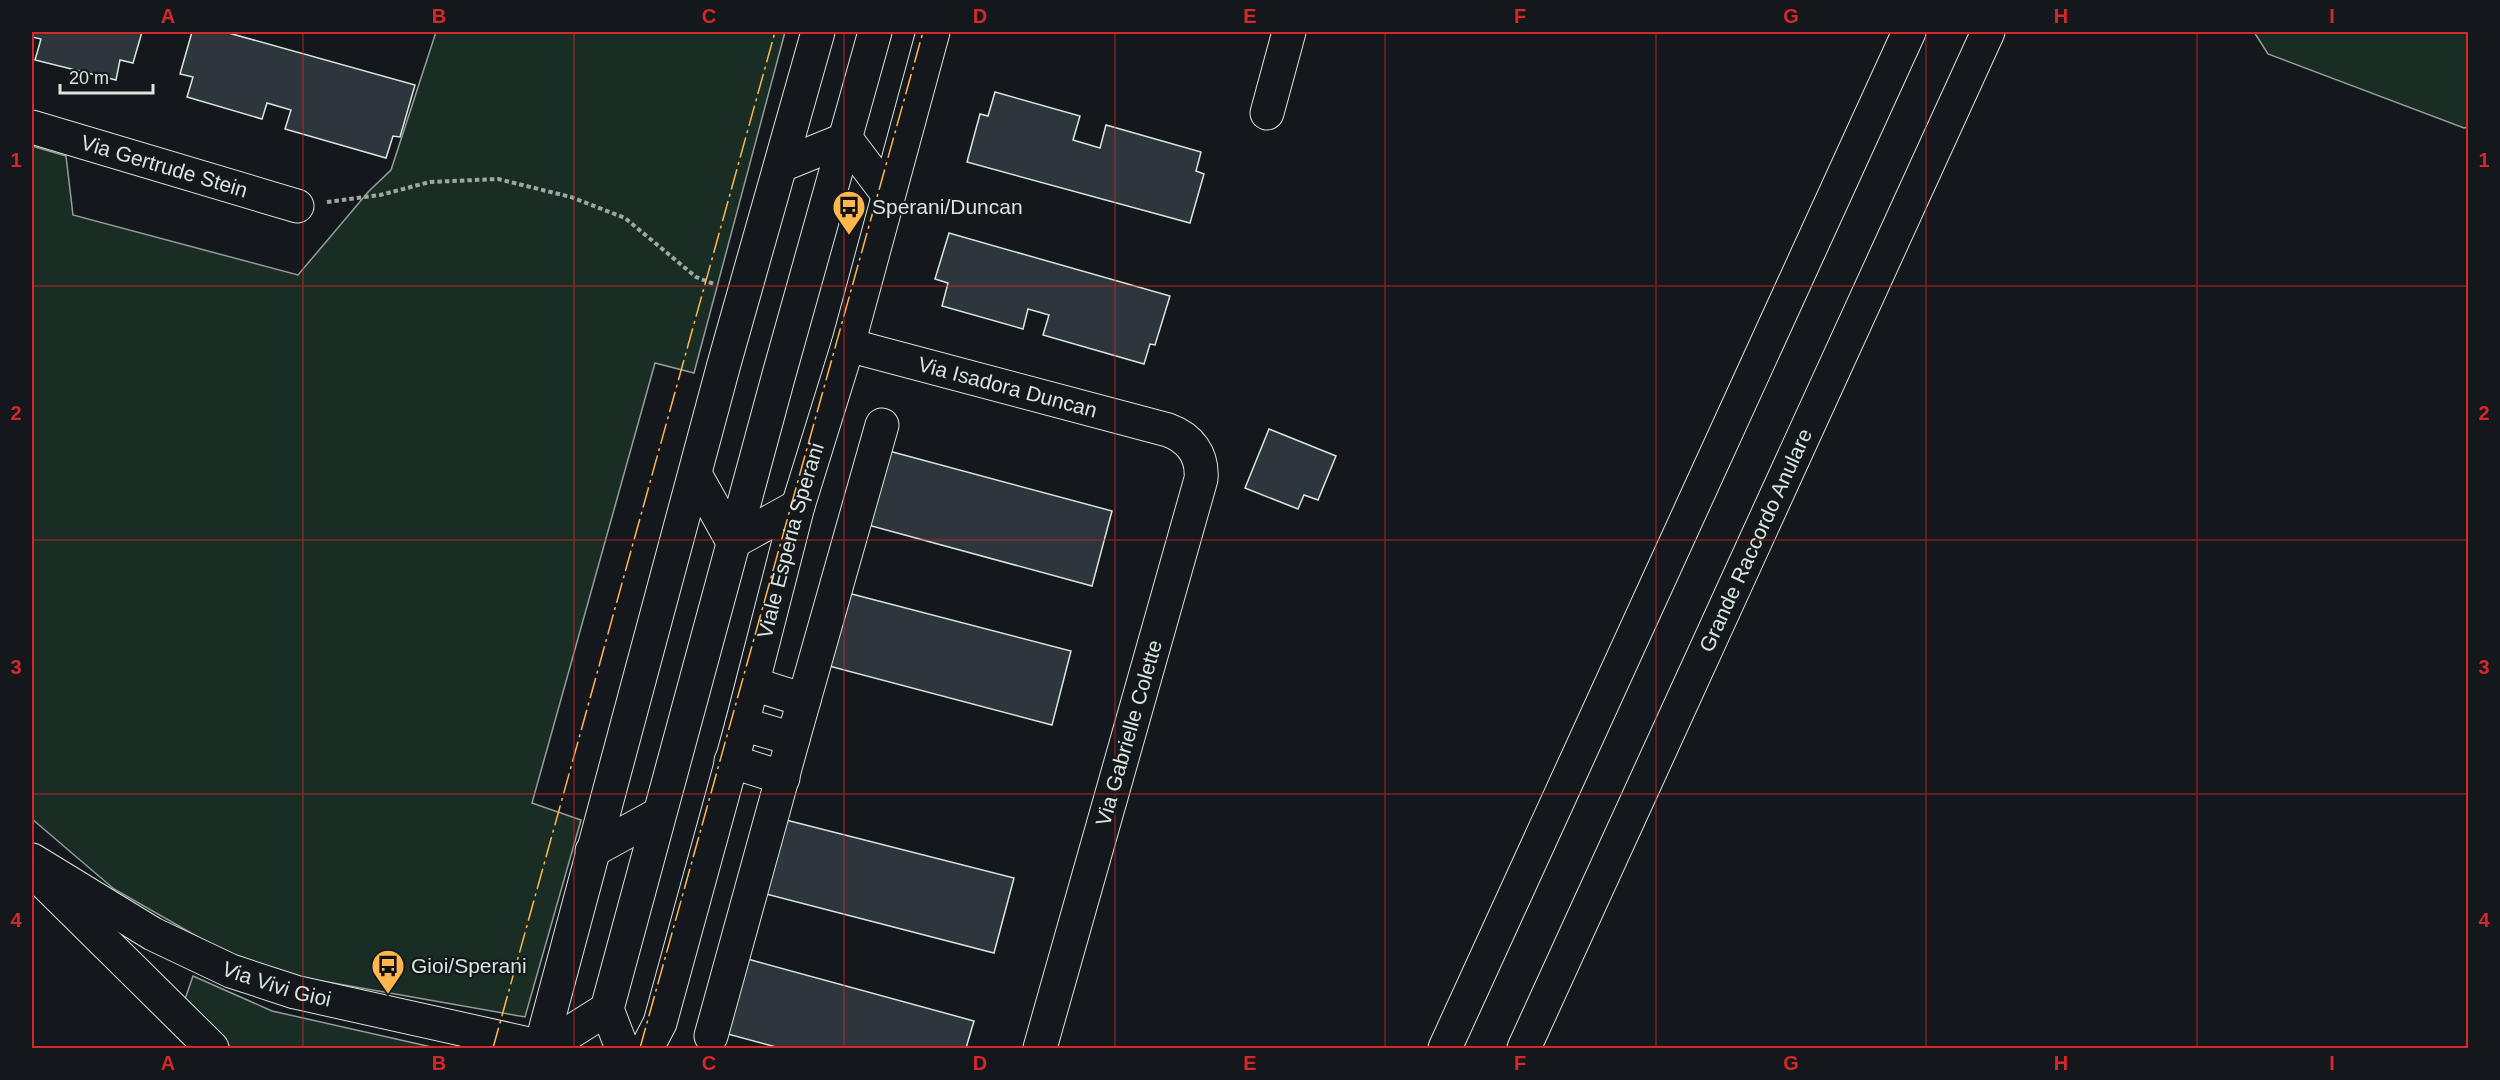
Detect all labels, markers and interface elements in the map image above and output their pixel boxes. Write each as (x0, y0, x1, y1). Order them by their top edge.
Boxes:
text: A (161, 5, 175, 27)
text: B (432, 5, 446, 27)
text: C (702, 5, 716, 27)
text: D (973, 5, 987, 27)
text: E (1243, 5, 1257, 27)
text: F (1514, 5, 1526, 27)
text: G (1783, 5, 1799, 27)
text: H (2054, 5, 2068, 27)
text: I (2329, 5, 2335, 27)
scale bar (60, 57, 153, 95)
text: 20 m (69, 68, 109, 88)
street label: Via Gertrude Stein (78, 130, 250, 202)
text: 1 (10, 149, 22, 171)
text: 1 (2478, 149, 2490, 171)
bus stop icon: Sperani/Duncan (831, 189, 867, 236)
place label: Sperani/Duncan (872, 195, 1023, 218)
street label: Via Isadora Duncan (916, 352, 1100, 422)
text: 2 (10, 402, 22, 424)
text: 2 (2478, 402, 2490, 424)
street label: Grande Raccordo Anulare (1694, 425, 1816, 656)
street label: Viale Esperia Sperani (752, 440, 828, 641)
street label: Via Gabrielle Colette (1091, 637, 1166, 828)
text: 3 (10, 656, 22, 678)
text: 3 (2478, 656, 2490, 678)
text: 4 (10, 909, 22, 931)
text: 4 (2478, 909, 2490, 931)
bus stop icon: Gioi/Sperani (370, 948, 406, 995)
place label: Gioi/Sperani (411, 954, 527, 977)
street label: Via Vivi Gioi (219, 957, 333, 1011)
text: A (161, 1052, 175, 1074)
text: B (432, 1052, 446, 1074)
text: C (702, 1052, 716, 1074)
text: D (973, 1052, 987, 1074)
text: E (1243, 1052, 1257, 1074)
text: F (1514, 1052, 1526, 1074)
text: G (1783, 1052, 1799, 1074)
text: H (2054, 1052, 2068, 1074)
text: I (2329, 1052, 2335, 1074)

